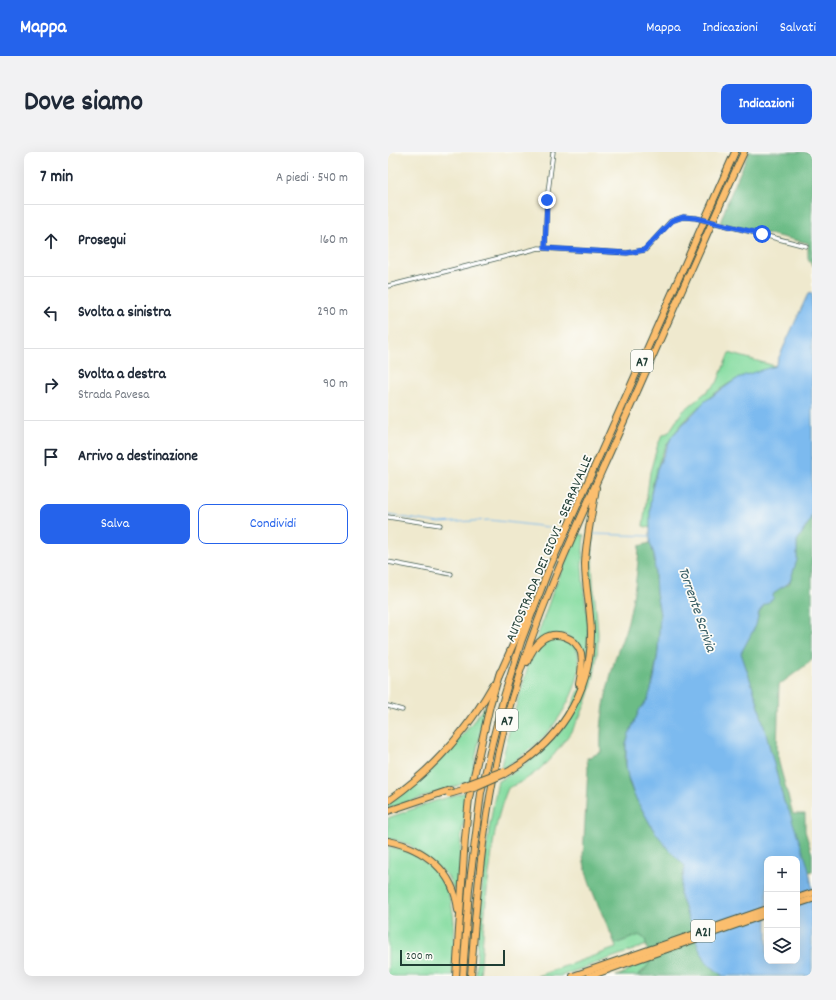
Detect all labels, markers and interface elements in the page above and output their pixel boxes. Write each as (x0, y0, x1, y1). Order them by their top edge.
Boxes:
text: Mappa (20, 15, 66, 42)
text: Mappa (646, 18, 681, 38)
text: Indicazioni (703, 18, 758, 38)
text: Salvati (780, 18, 816, 38)
text: Dove siamo (24, 84, 143, 124)
button: Indicazioni (721, 84, 812, 124)
text: 7 min (40, 166, 73, 190)
text: A piedi · 540 m (276, 169, 348, 188)
route end (538, 191, 556, 209)
route start (753, 225, 771, 243)
icon: ahead (40, 230, 62, 252)
text: Prosegui (78, 230, 126, 252)
text: 160 m (320, 231, 348, 250)
icon: left (40, 302, 62, 324)
text: Svolta a sinistra (78, 302, 171, 324)
text: 290 m (317, 303, 348, 322)
road number: A7 (631, 350, 653, 372)
text: Svolta a destra (78, 364, 166, 386)
icon: right (40, 374, 62, 396)
text: 90 m (323, 375, 348, 394)
text: Strada Pavesa (78, 386, 149, 405)
icon: arrive (40, 446, 62, 468)
text: Arrivo a destinazione (78, 446, 198, 468)
street label: AUTOSTRADA DEI GIOVI - SERRAVALLE (501, 452, 599, 645)
button: Salva (40, 504, 190, 544)
button: Condividi (198, 504, 348, 544)
water label: Torrente Scrivia (671, 564, 721, 656)
road number: A7 (496, 709, 518, 731)
map controls (764, 856, 800, 964)
button: + (764, 856, 800, 892)
button: − (764, 892, 800, 928)
road number: A21 (691, 920, 715, 942)
button: layers (764, 928, 800, 964)
scale bar (400, 948, 505, 967)
text: 200 m (406, 949, 433, 965)

